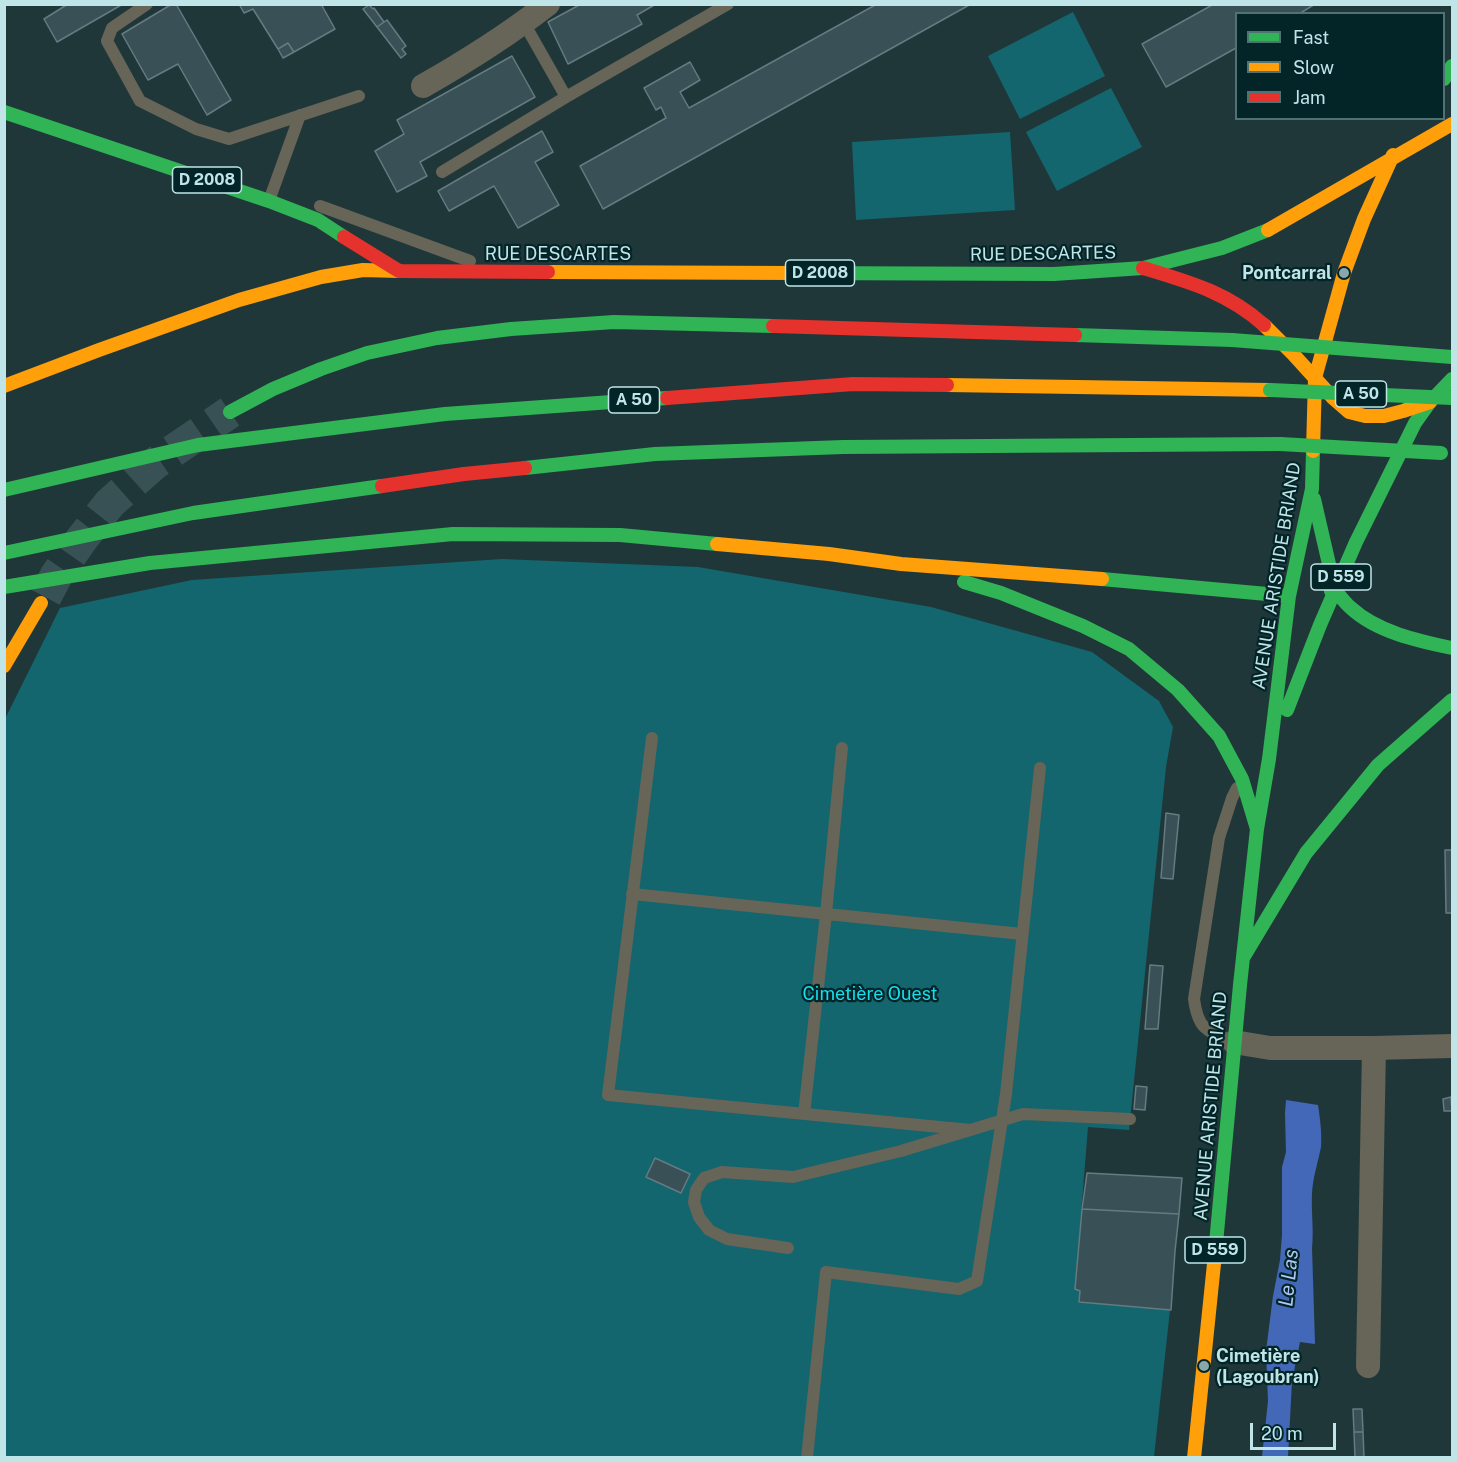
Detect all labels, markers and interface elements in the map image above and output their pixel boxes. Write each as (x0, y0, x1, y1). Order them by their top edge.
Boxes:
legend (1235, 12, 1445, 120)
text: Fast (1293, 27, 1329, 48)
text: Slow (1293, 57, 1334, 78)
text: Jam (1293, 87, 1326, 108)
road number: D 2008 (172, 167, 242, 193)
street label: RUE DESCARTES (970, 242, 1116, 266)
street label: RUE DESCARTES (485, 243, 631, 265)
road number: D 2008 (786, 260, 854, 286)
place label: Pontcarral (1242, 262, 1332, 284)
marker: Pontcarral (1337, 266, 1351, 280)
road number: A 50 (1336, 381, 1386, 407)
road number: A 50 (608, 387, 660, 413)
street label: AVENUE ARISTIDE BRIAND (1248, 461, 1306, 691)
road number: D 559 (1311, 564, 1371, 590)
park label: Cimetière Ouest (802, 983, 938, 1005)
street label: AVENUE ARISTIDE BRIAND (1190, 991, 1232, 1221)
road number: D 559 (1185, 1237, 1245, 1263)
water label: Le Las (1274, 1248, 1304, 1308)
place label: Cimetière (Lagoubran) (1216, 1345, 1320, 1388)
marker: Cimetière (Lagoubran) (1197, 1359, 1211, 1373)
scale bar (1253, 1411, 1338, 1449)
text: 20 m (1261, 1423, 1303, 1444)

